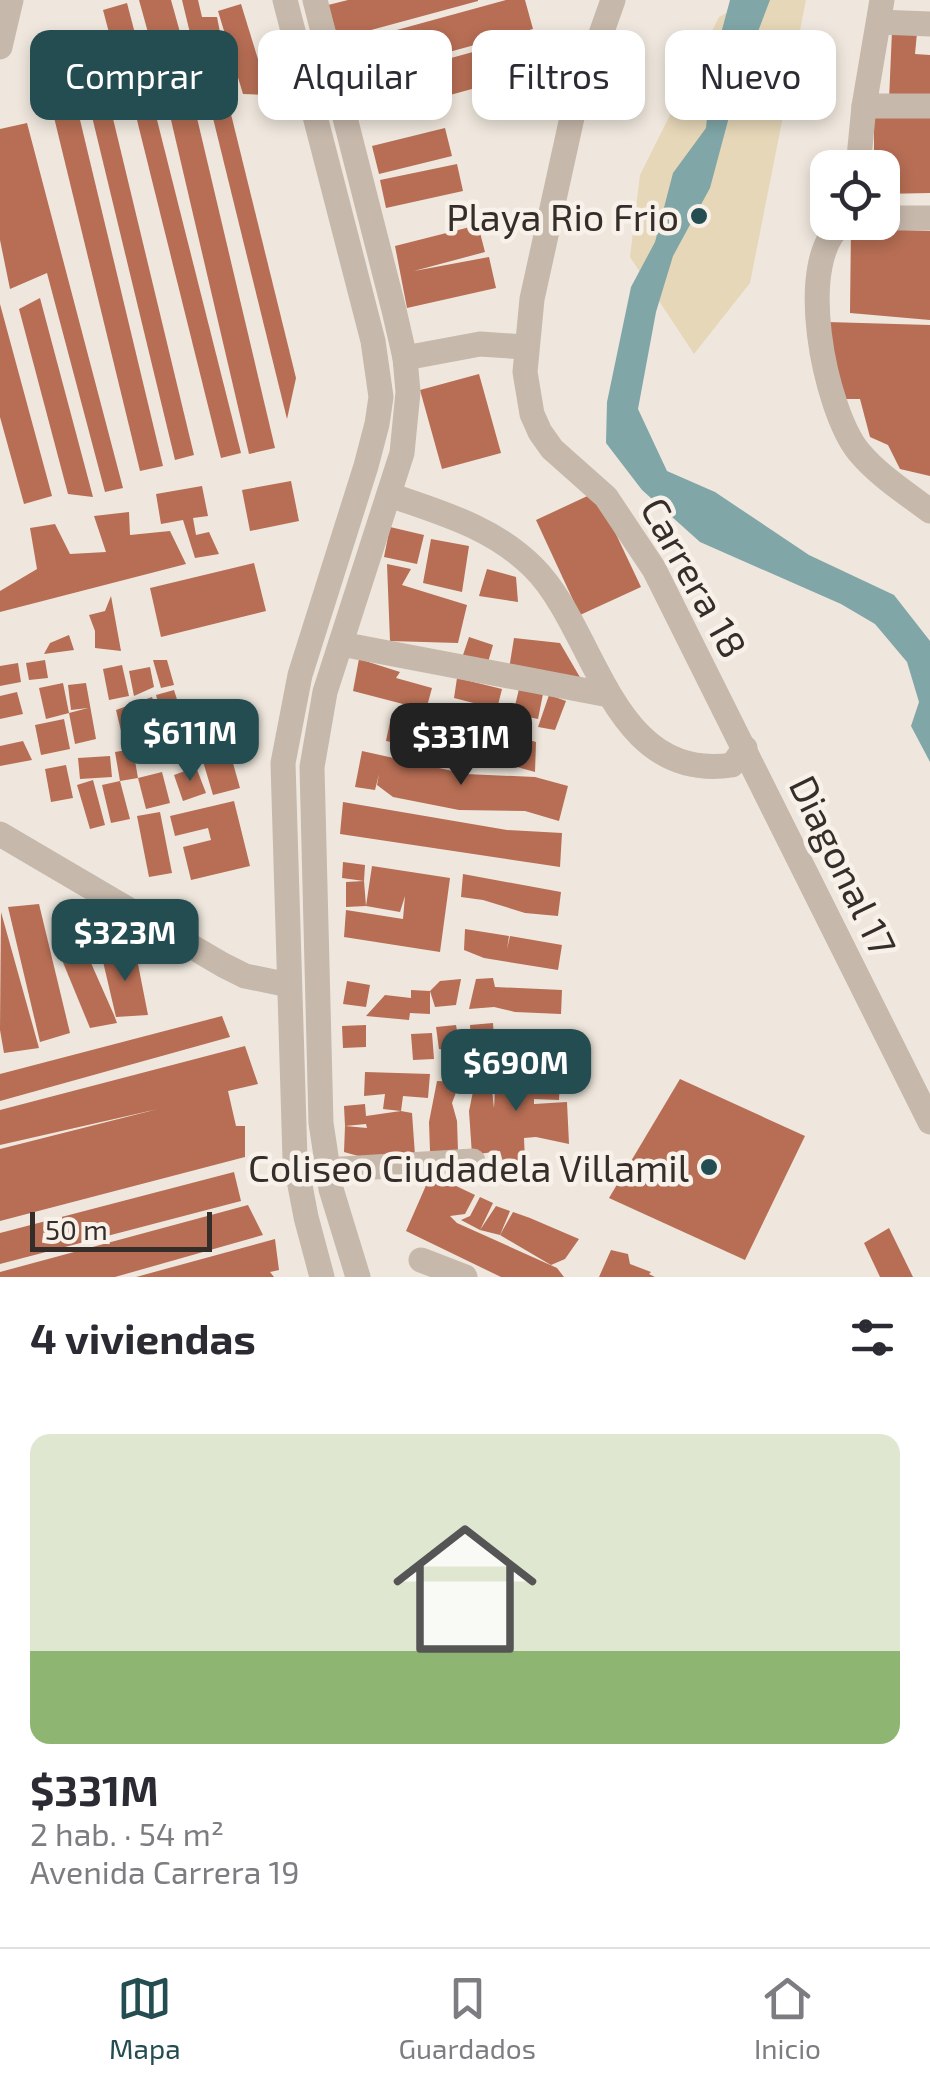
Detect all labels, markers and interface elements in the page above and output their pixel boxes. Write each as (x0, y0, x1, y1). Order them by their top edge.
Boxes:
chip: Comprar (30, 30, 238, 120)
chip: Alquilar (258, 30, 452, 120)
chip: Filtros (472, 30, 645, 120)
chip: Nuevo (665, 30, 836, 120)
map controls (810, 150, 900, 240)
button: locate (810, 150, 900, 240)
place label: Playa Rio Frio (446, 193, 679, 239)
marker: Playa Rio Frio (688, 205, 710, 227)
street label: Carrera 18 (632, 489, 758, 665)
pin: $611M (120, 699, 260, 784)
pin: $331M (391, 703, 531, 788)
text: $611M (143, 712, 237, 750)
text: $331M (412, 716, 510, 754)
street label: Diagonal 17 (781, 768, 907, 962)
pin: $323M (55, 899, 195, 984)
text: $323M (74, 912, 176, 950)
pin: $690M (446, 1029, 586, 1114)
text: $690M (463, 1042, 569, 1080)
place label: Coliseo Ciudadela Villamil (248, 1144, 689, 1190)
marker: Coliseo Ciudadela Villamil (698, 1156, 720, 1178)
scale bar (30, 1207, 212, 1252)
text: 50 m (45, 1212, 108, 1246)
icon: filters (845, 1310, 900, 1365)
text: 4 viviendas (30, 1312, 256, 1362)
icon: home (375, 1499, 555, 1679)
text: $331M (30, 1764, 159, 1814)
text: 2 hab. · 54 m² (30, 1814, 224, 1852)
text: Avenida Carrera 19 (30, 1852, 300, 1890)
tab: Mapa (109, 1971, 181, 2065)
tab: Guardados (399, 1971, 536, 2065)
tab: Inicio (754, 1971, 821, 2065)

